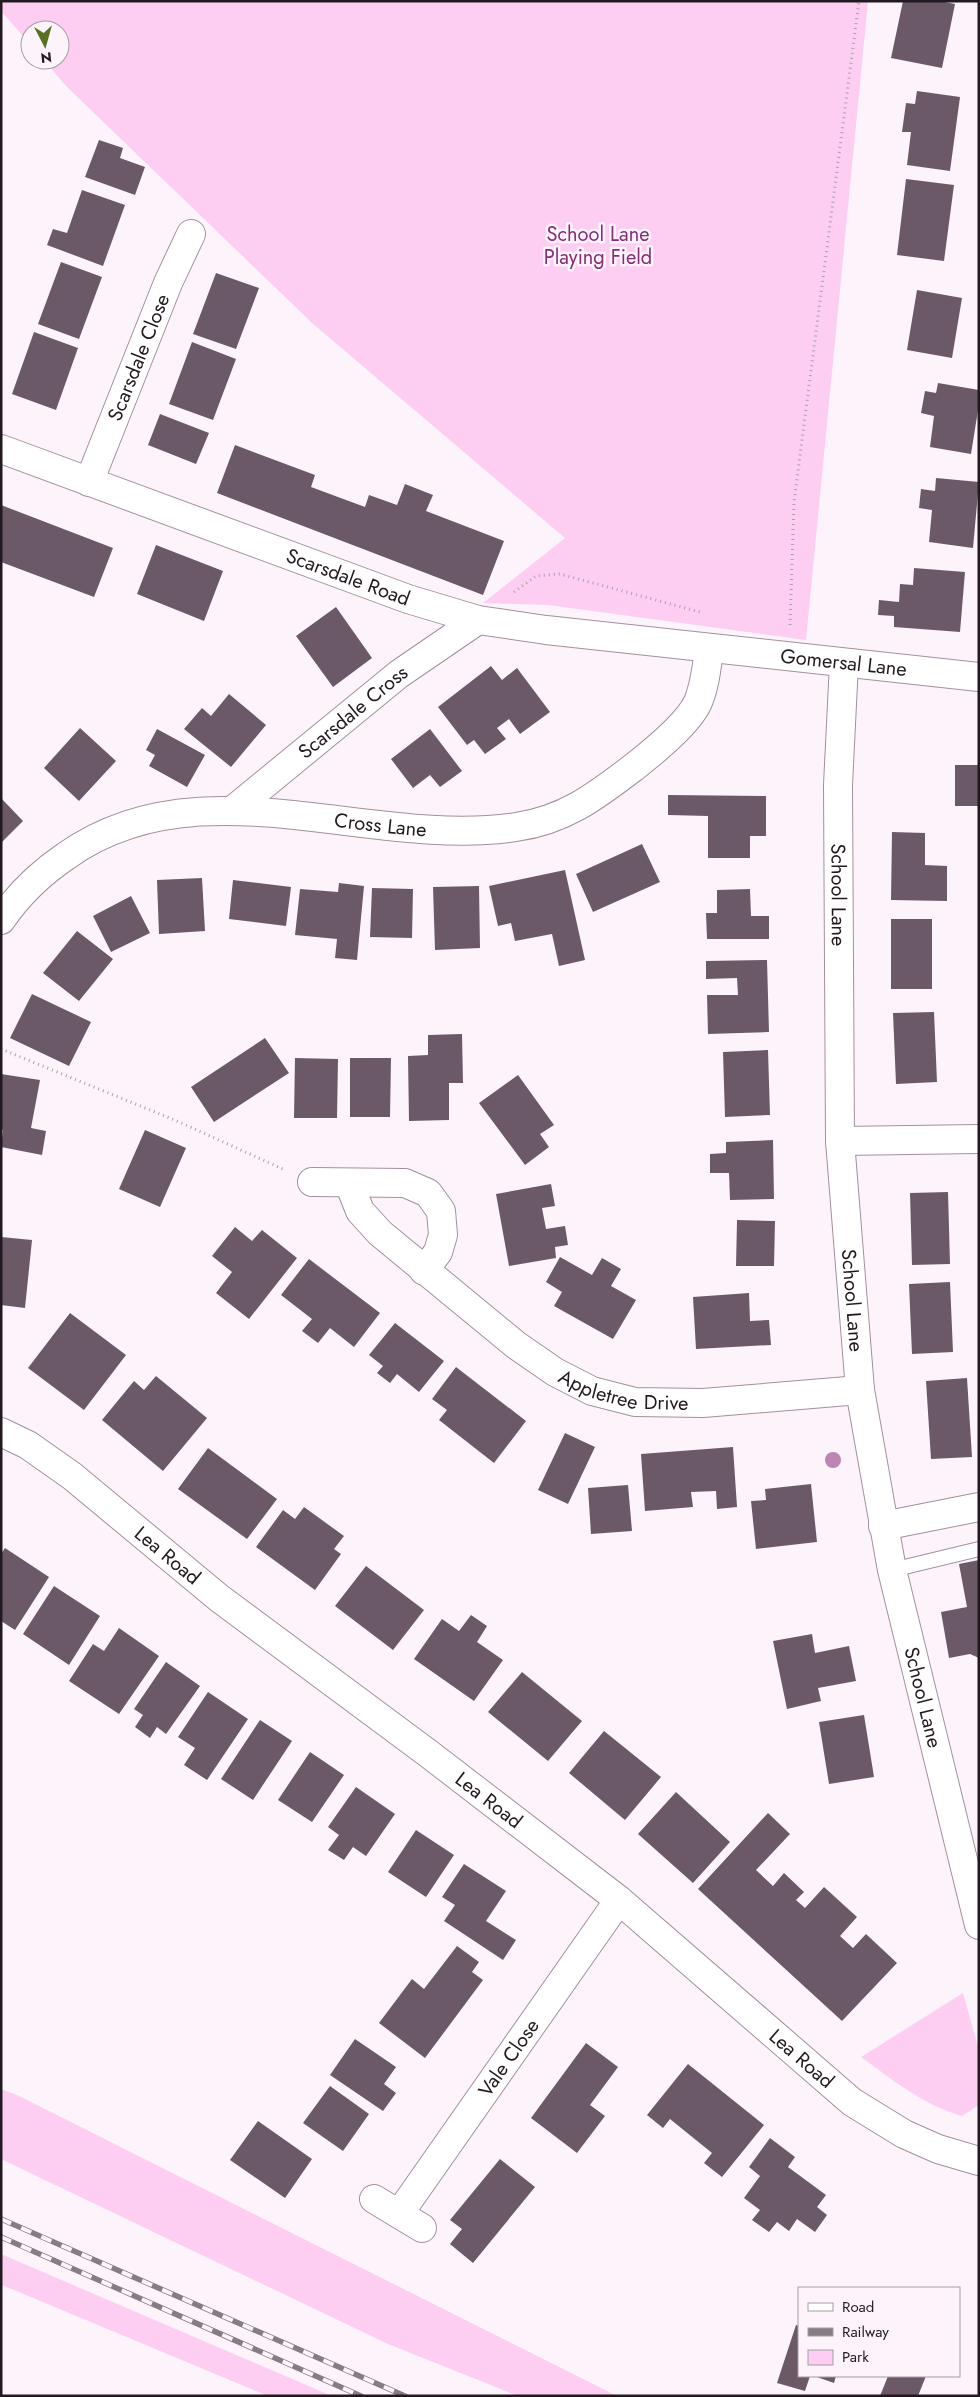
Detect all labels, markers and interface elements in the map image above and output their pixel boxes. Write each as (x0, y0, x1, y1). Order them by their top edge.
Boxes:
north arrow (20, 20, 70, 70)
text: N (40, 47, 53, 68)
park label: School Lane Playing Field (544, 220, 652, 272)
street label: Scarsdale Close (100, 290, 177, 425)
street label: Scarsdale Road (282, 541, 414, 613)
street label: Gomersal Lane (779, 641, 908, 684)
street label: Scarsdale Cross (292, 658, 413, 766)
street label: Cross Lane (333, 805, 428, 844)
street label: School Lane (824, 843, 853, 946)
street label: School Lane (834, 1248, 871, 1353)
street label: Appletree Drive (554, 1362, 689, 1417)
street label: Lea Road (128, 1519, 207, 1591)
street label: School Lane (897, 1644, 950, 1751)
street label: Lea Road (449, 1765, 529, 1835)
street label: Vale Close (471, 2013, 546, 2102)
street label: Lea Road (763, 2022, 841, 2095)
legend (798, 2287, 960, 2377)
text: Road (842, 2296, 874, 2318)
text: Railway (842, 2321, 889, 2343)
text: Park (842, 2346, 869, 2368)

